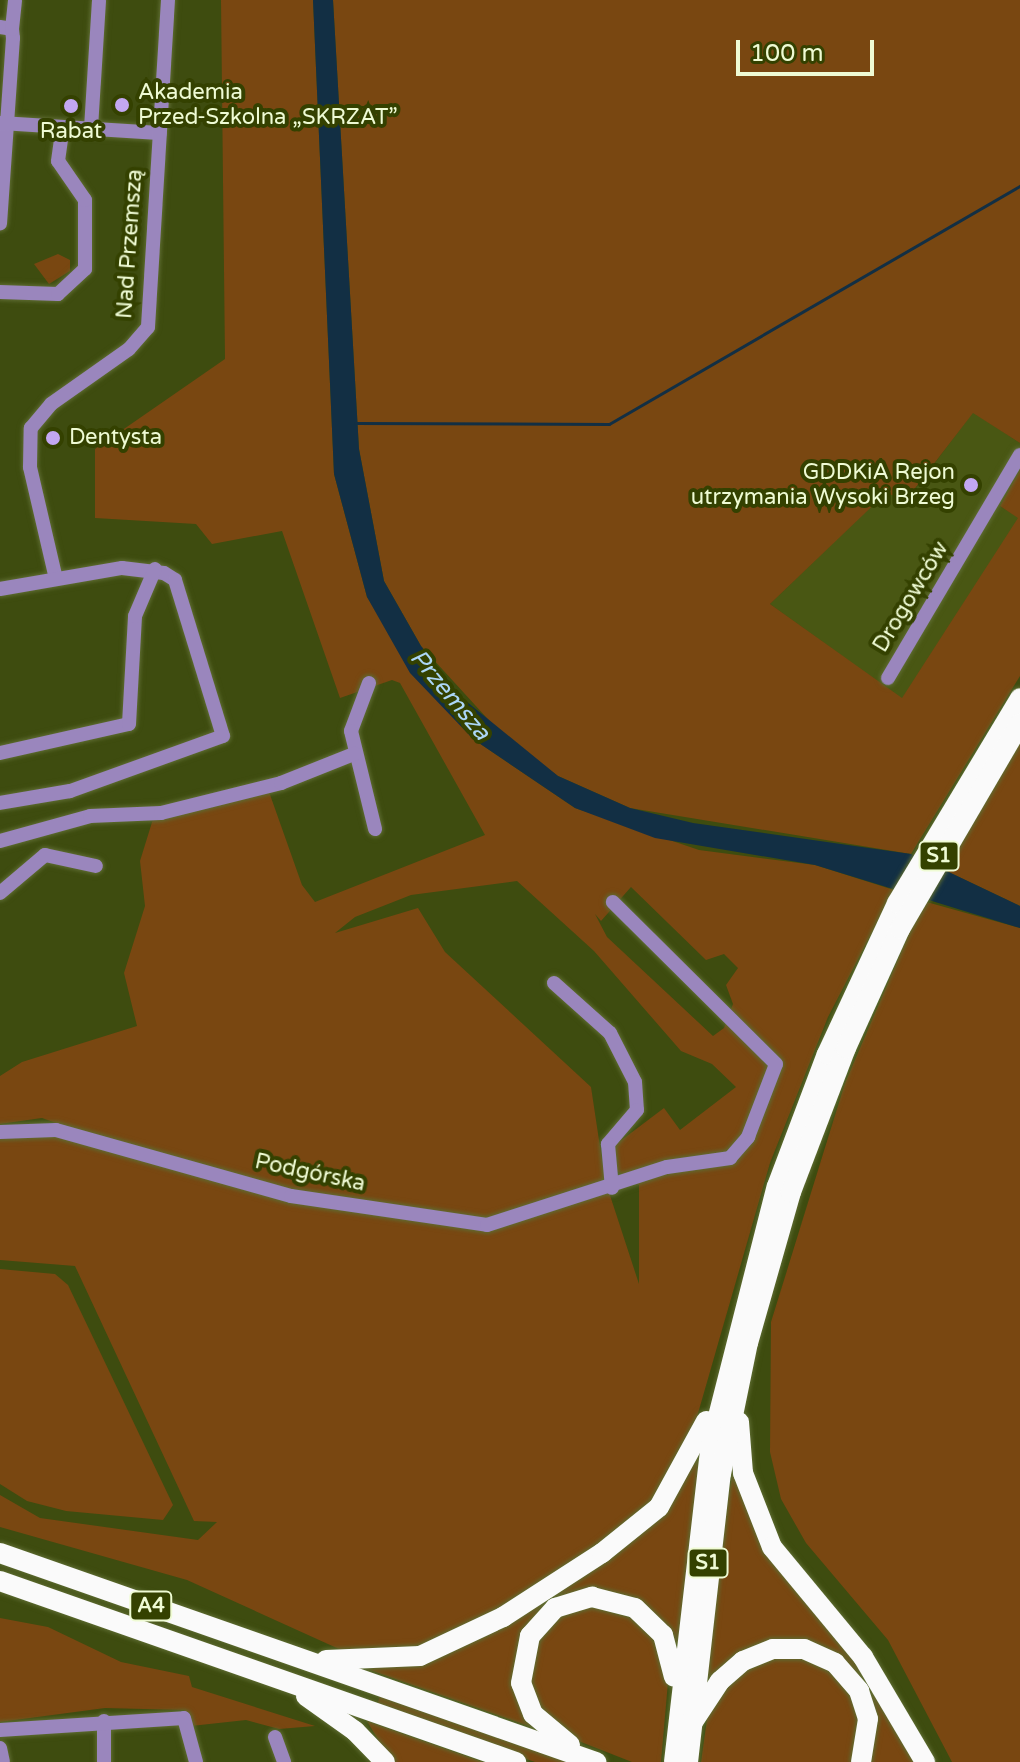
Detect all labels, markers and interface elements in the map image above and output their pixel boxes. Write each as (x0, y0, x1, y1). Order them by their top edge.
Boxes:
scale bar (740, 24, 878, 74)
text: 100 m (750, 39, 824, 68)
place label: Akademia Przed-Szkolna „SKRZAT” (138, 79, 398, 130)
marker: Akademia Przed-Szkolna „SKRZAT” (113, 96, 131, 114)
marker: Rabat (62, 97, 80, 115)
place label: Rabat (40, 119, 102, 145)
street label: Nad Przemszą (112, 168, 148, 320)
place label: Dentysta (69, 425, 162, 451)
marker: Dentysta (44, 429, 62, 447)
place label: GDDKiA Rejon utrzymania Wysoki Brzeg (691, 459, 955, 510)
marker: GDDKiA Rejon utrzymania Wysoki Brzeg (962, 476, 980, 494)
street label: Drogowców (868, 537, 954, 657)
water label: Przemsza (404, 644, 496, 746)
road number: S1 (917, 840, 961, 872)
street label: Podgórska (252, 1148, 368, 1198)
road number: S1 (686, 1547, 730, 1579)
road number: A4 (129, 1590, 173, 1622)

